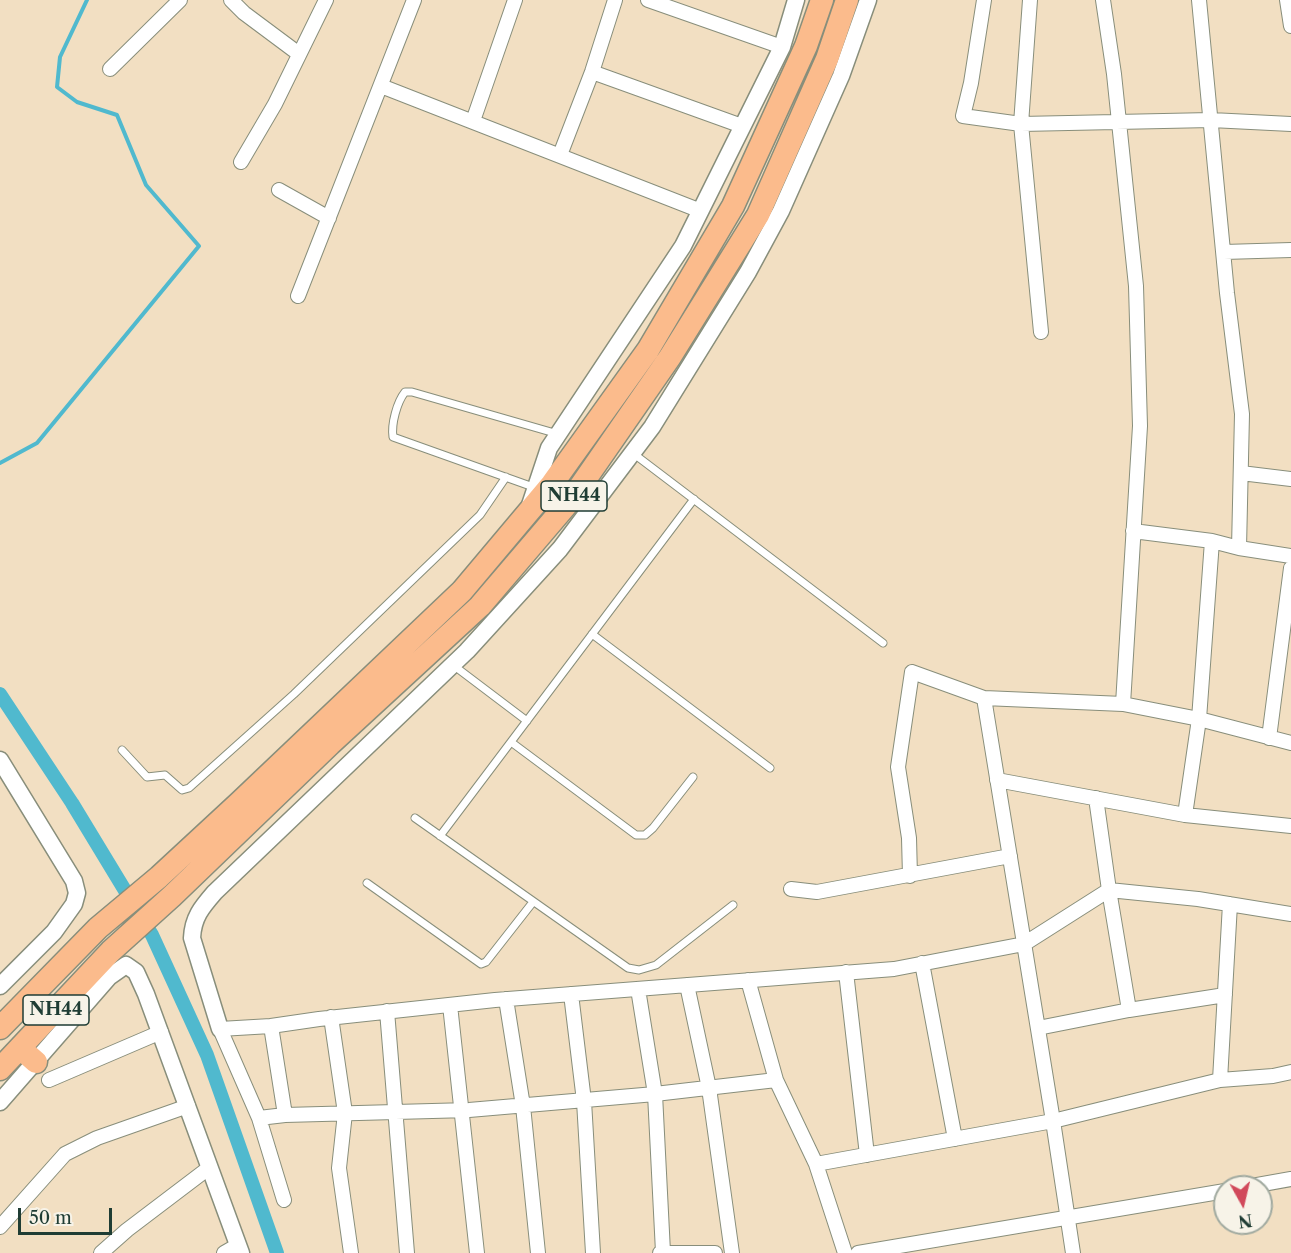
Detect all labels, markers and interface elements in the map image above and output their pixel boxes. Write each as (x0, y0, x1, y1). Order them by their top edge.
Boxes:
road number: NH44 (541, 481, 607, 511)
road number: NH44 (23, 995, 89, 1025)
north arrow (1213, 1175, 1273, 1235)
scale bar (21, 1196, 116, 1234)
text: 50 m (29, 1207, 72, 1229)
text: N (1237, 1210, 1254, 1232)

